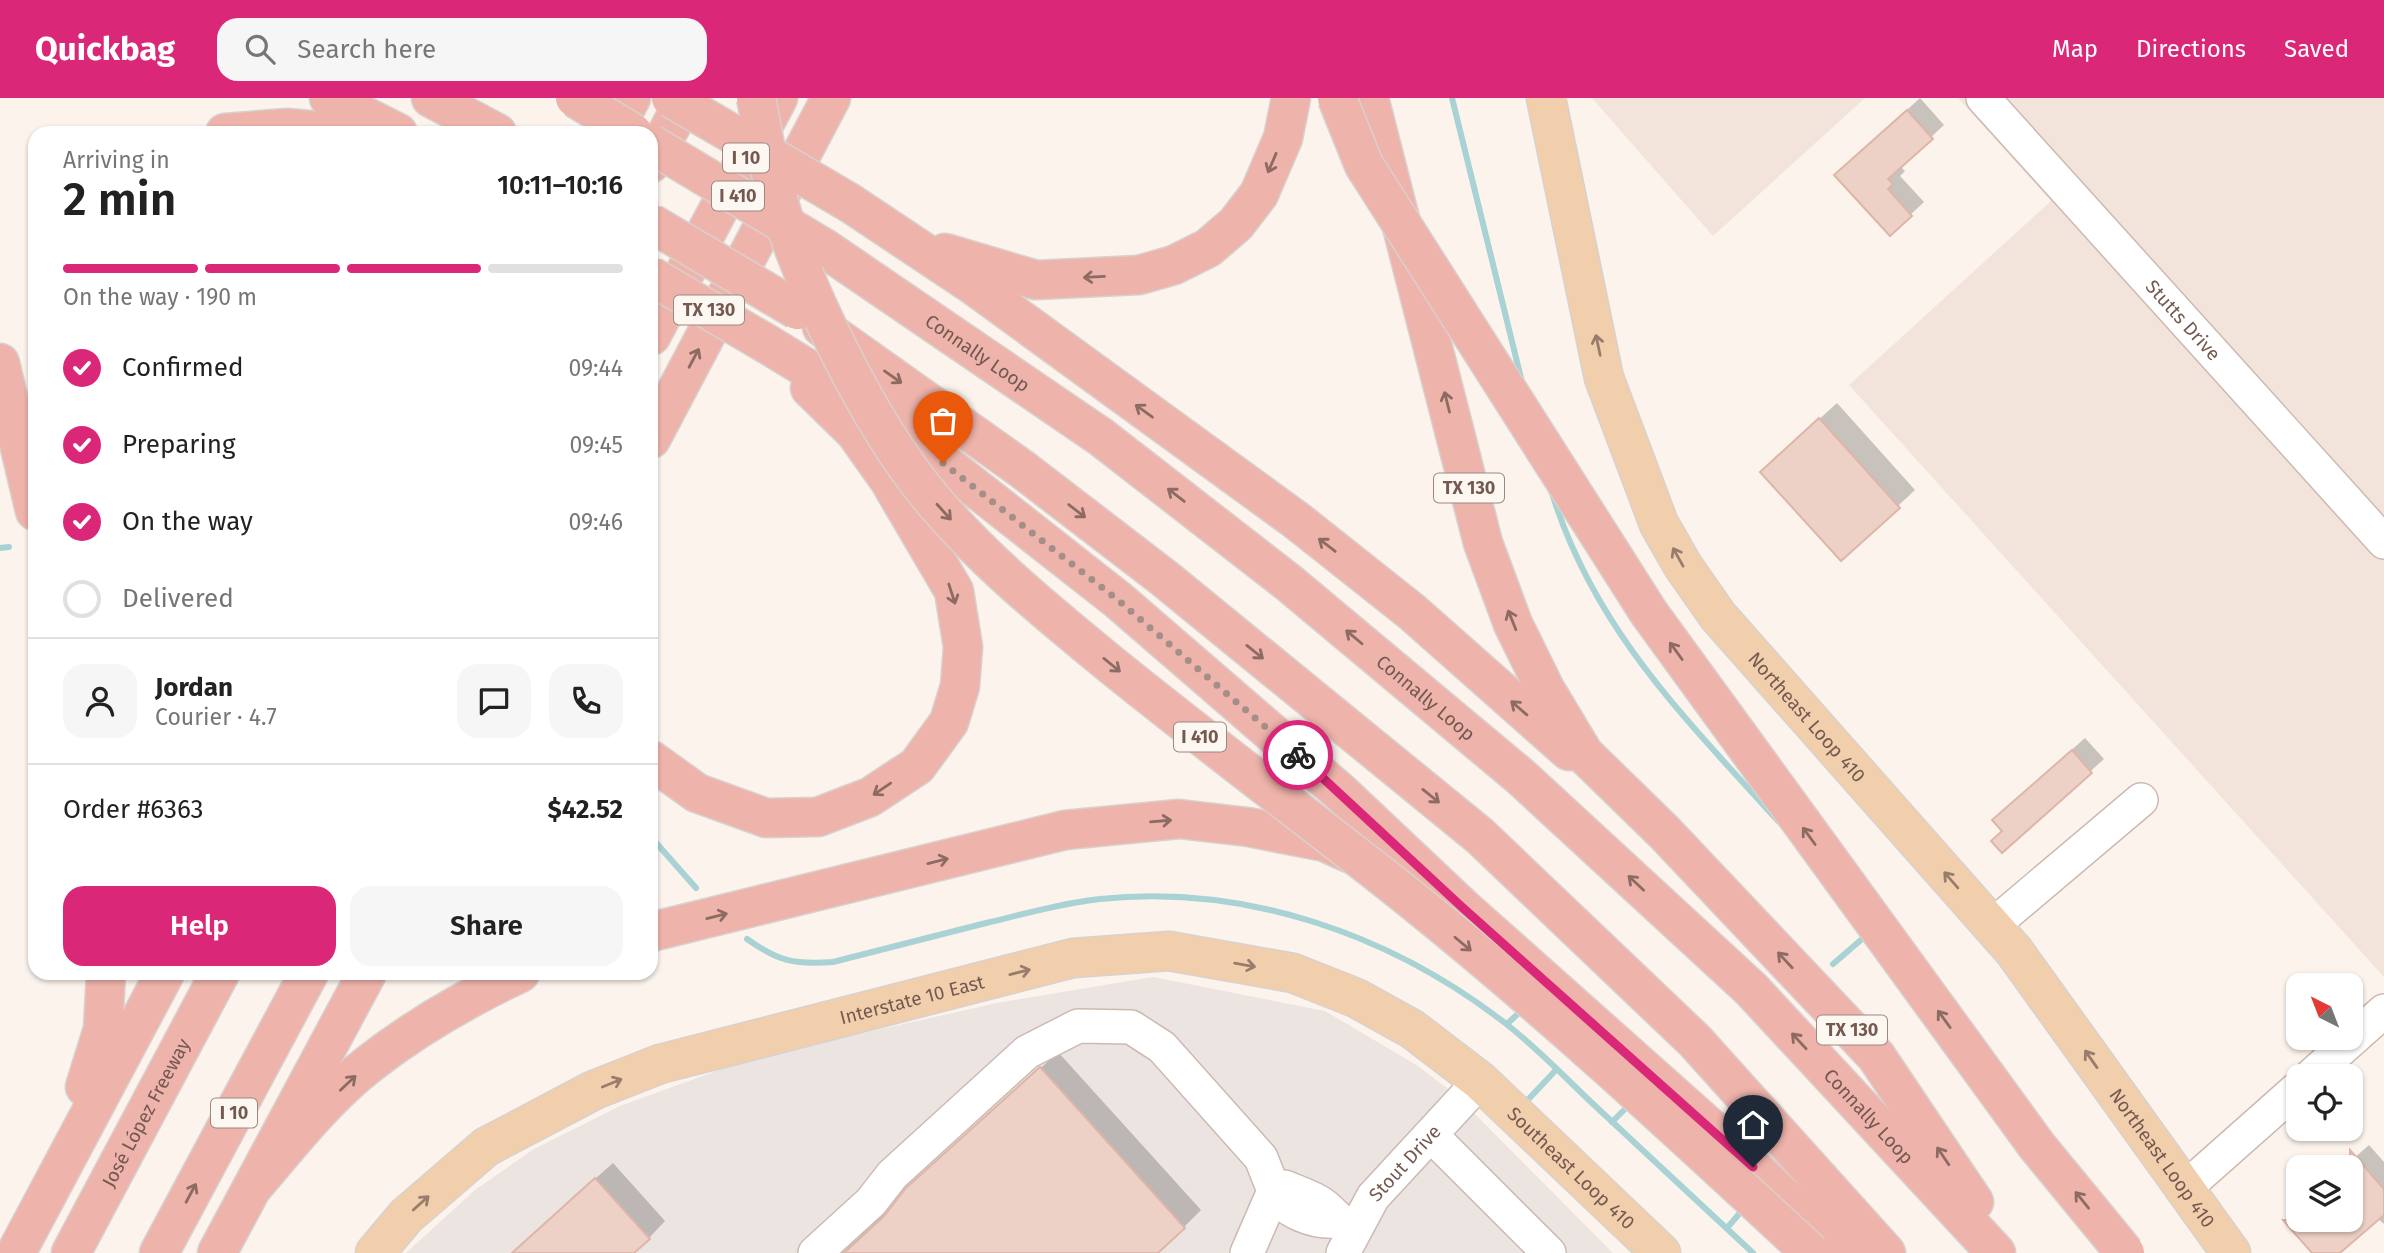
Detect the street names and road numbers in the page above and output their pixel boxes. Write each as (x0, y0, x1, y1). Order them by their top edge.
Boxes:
road number: I 10 (723, 144, 769, 172)
road number: I 410 (712, 182, 764, 211)
street label: Stutts Drive (2141, 275, 2226, 365)
road number: TX 130 (674, 295, 744, 324)
street label: Connally Loop (921, 309, 1034, 397)
road number: TX 130 (1434, 474, 1504, 502)
street label: Northeast Loop 410 (1744, 647, 1871, 787)
street label: Connally Loop (1372, 650, 1480, 745)
road number: I 410 (1174, 722, 1226, 752)
street label: Interstate 10 East (837, 970, 987, 1029)
road number: TX 130 (1817, 1015, 1887, 1044)
street label: José López Freeway (97, 1034, 195, 1191)
street label: Connally Loop (1819, 1064, 1919, 1169)
street label: Northeast Loop 410 (2105, 1084, 2220, 1232)
road number: I 10 (211, 1098, 257, 1128)
street label: Southeast Loop 410 (1503, 1102, 1640, 1234)
street label: Stout Drive (1364, 1120, 1445, 1206)

